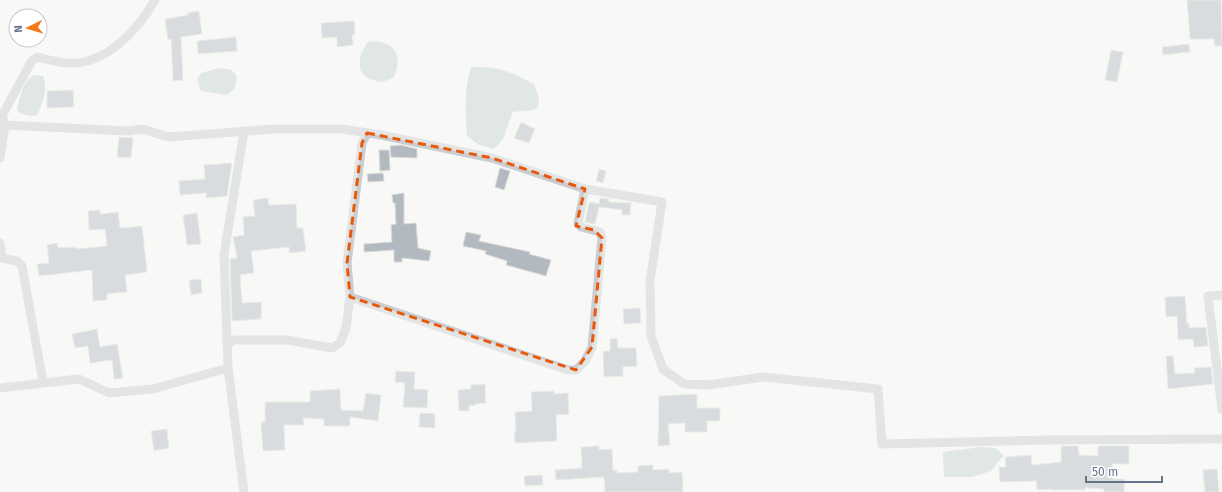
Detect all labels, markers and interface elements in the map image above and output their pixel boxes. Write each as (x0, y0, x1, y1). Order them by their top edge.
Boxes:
north arrow (8, 8, 48, 48)
text: N (12, 25, 25, 33)
scale bar (1086, 458, 1162, 484)
text: 50 m (1092, 465, 1118, 479)

